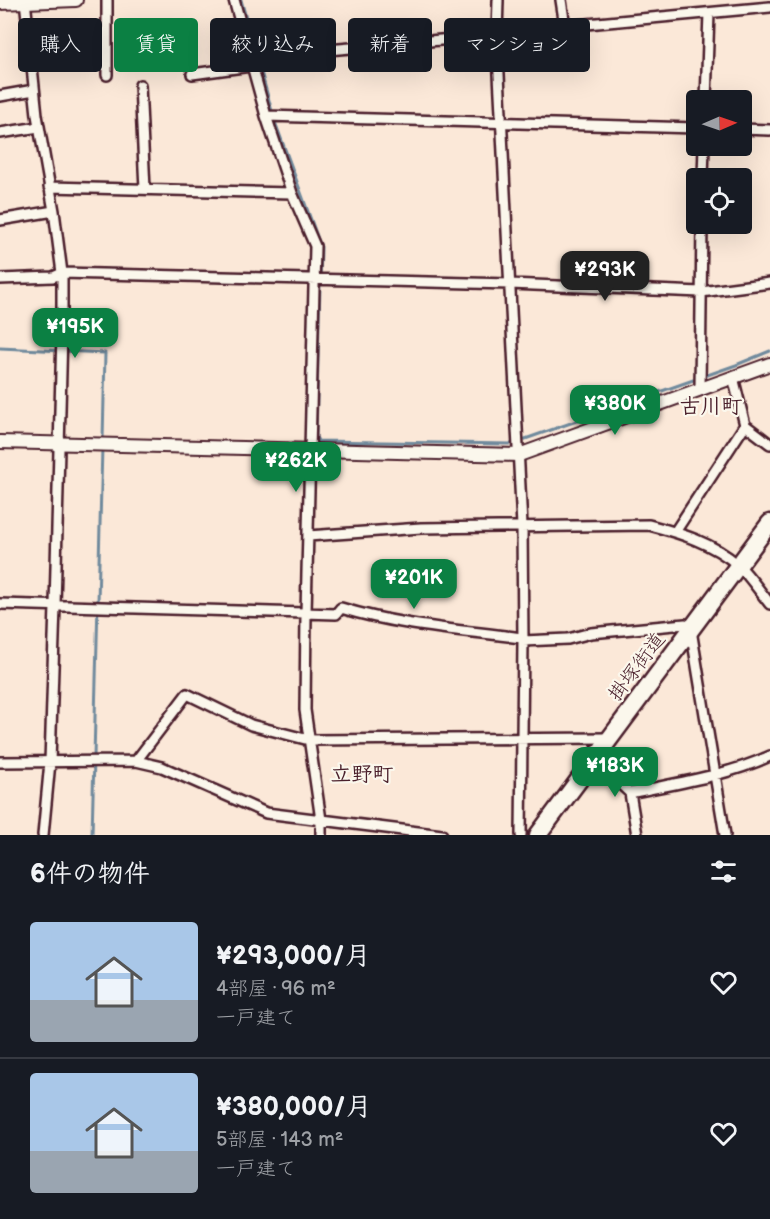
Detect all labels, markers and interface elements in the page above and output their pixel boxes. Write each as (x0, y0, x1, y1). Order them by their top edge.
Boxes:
chip: 購入 (18, 18, 102, 72)
chip: 賃貸 (114, 18, 198, 72)
chip: 絞り込み (210, 18, 336, 72)
chip: 新着 (348, 18, 432, 72)
chip: マンション (444, 18, 590, 72)
north arrow (686, 90, 752, 156)
map controls (686, 90, 752, 234)
button: locate (686, 168, 752, 234)
pin: ¥293K (563, 251, 647, 302)
text: ¥293K (574, 258, 636, 282)
pin: ¥195K (33, 308, 117, 359)
text: ¥195K (46, 315, 104, 339)
pin: ¥380K (573, 385, 657, 436)
text: ¥380K (584, 392, 646, 416)
district label: 古川町 (680, 394, 743, 419)
pin: ¥262K (254, 442, 338, 493)
text: ¥262K (265, 449, 327, 473)
pin: ¥201K (372, 559, 456, 610)
text: ¥201K (385, 566, 443, 590)
street label: 掛塚街道 (603, 628, 671, 706)
pin: ¥183K (573, 747, 657, 798)
text: ¥183K (586, 754, 644, 778)
district label: 立野町 (331, 762, 394, 787)
icon: filters (707, 855, 740, 888)
text: 6件の物件 (30, 859, 150, 890)
text: ¥293,000/月 (216, 941, 371, 972)
icon: home (78, 946, 150, 1018)
icon: heart (707, 966, 740, 999)
text: 4部屋 · 96 m² (216, 977, 336, 1001)
text: 一戸建て (216, 1006, 296, 1030)
text: ¥380,000/月 (216, 1092, 372, 1123)
icon: home (78, 1097, 150, 1169)
icon: heart (707, 1117, 740, 1150)
text: 5部屋 · 143 m² (216, 1128, 343, 1152)
text: 一戸建て (216, 1157, 296, 1181)

